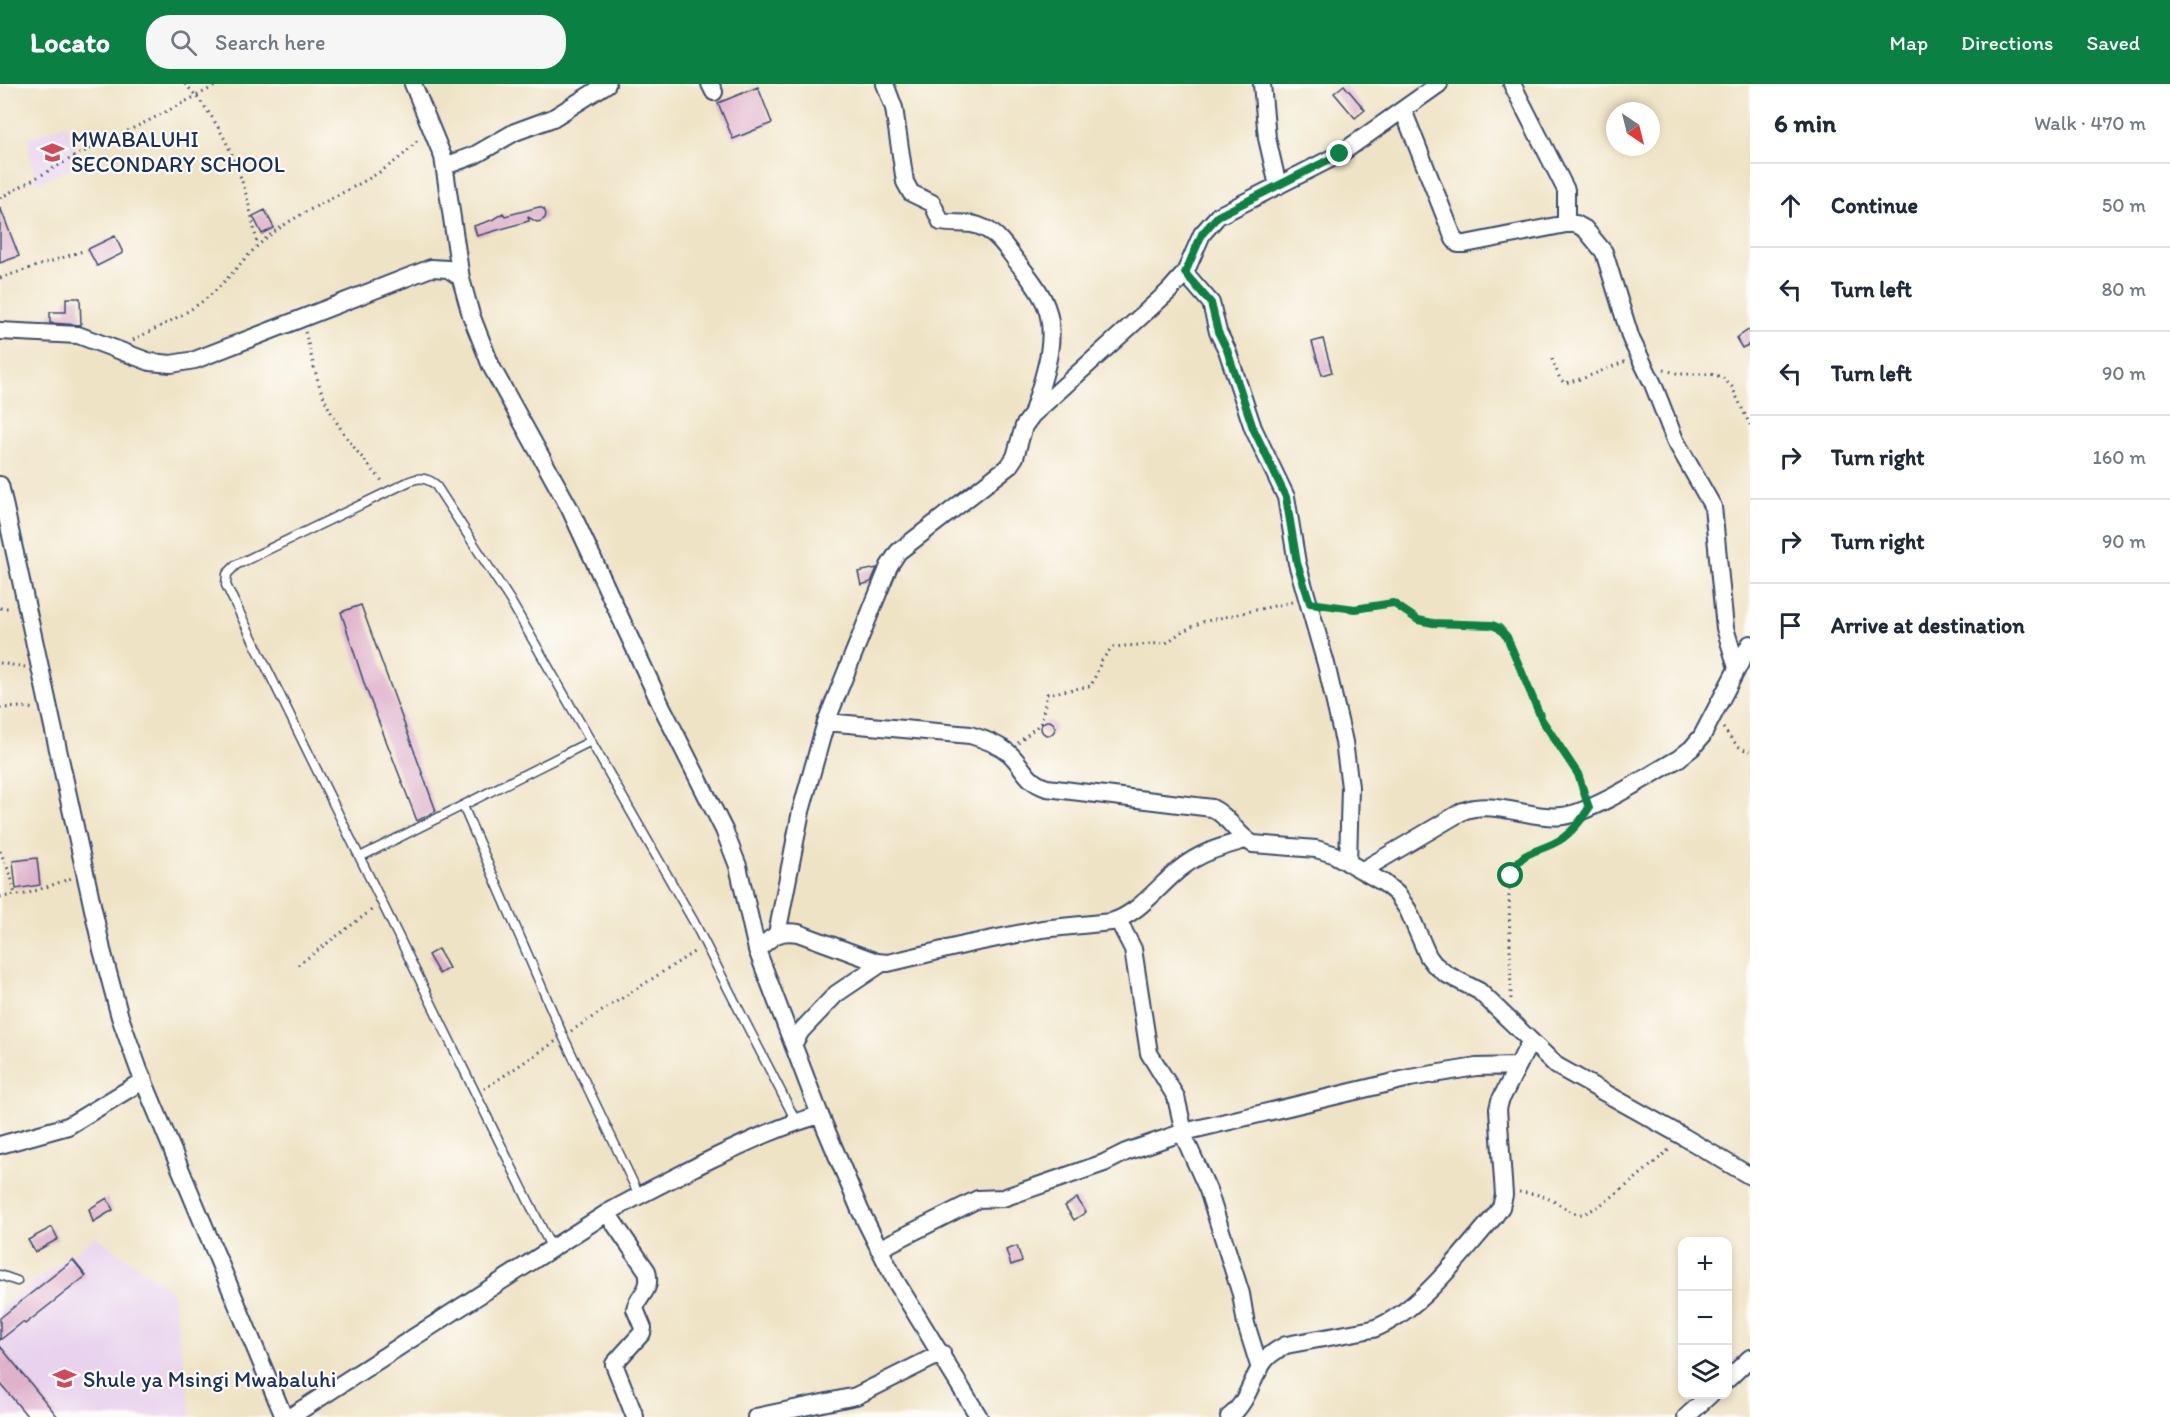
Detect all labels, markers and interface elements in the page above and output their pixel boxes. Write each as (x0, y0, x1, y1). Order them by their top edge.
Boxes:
search box (146, 15, 566, 69)
text: Locato (30, 25, 110, 59)
icon: search (167, 26, 200, 59)
text: Search here (215, 29, 325, 56)
text: Map (1890, 30, 1928, 55)
text: Directions (1961, 30, 2053, 55)
text: Saved (2086, 30, 2140, 55)
north arrow (1606, 102, 1660, 156)
text: 6 min (1774, 107, 1836, 139)
text: Walk · 470 m (2034, 111, 2146, 135)
place label: MWABALUHI SECONDARY SCHOOL (71, 126, 285, 178)
school or university icon: MWABALUHI SECONDARY SCHOOL (40, 139, 66, 165)
route end (1326, 140, 1352, 166)
icon: ahead (1774, 189, 1807, 222)
text: Continue (1831, 192, 1918, 219)
text: 50 m (2102, 193, 2146, 217)
icon: left (1774, 273, 1807, 306)
text: Turn left (1831, 276, 1912, 303)
text: 80 m (2101, 277, 2146, 301)
icon: left (1774, 357, 1807, 390)
text: Turn left (1831, 360, 1912, 387)
text: 90 m (2102, 361, 2146, 385)
icon: right (1774, 441, 1807, 474)
text: Turn right (1831, 444, 1925, 471)
text: 160 m (2093, 445, 2146, 469)
icon: right (1774, 525, 1807, 558)
text: Turn right (1831, 528, 1925, 555)
text: 90 m (2102, 529, 2146, 553)
icon: arrive (1774, 609, 1807, 642)
text: Arrive at destination (1831, 612, 2025, 639)
route start (1497, 862, 1523, 888)
map controls (1678, 1237, 1732, 1399)
button: + (1678, 1237, 1732, 1291)
button: − (1678, 1291, 1732, 1345)
button: layers (1678, 1345, 1732, 1399)
school or university icon: Shule ya Msingi Mwabaluhi (52, 1366, 78, 1392)
place label: Shule ya Msingi Mwabaluhi (83, 1366, 336, 1393)

